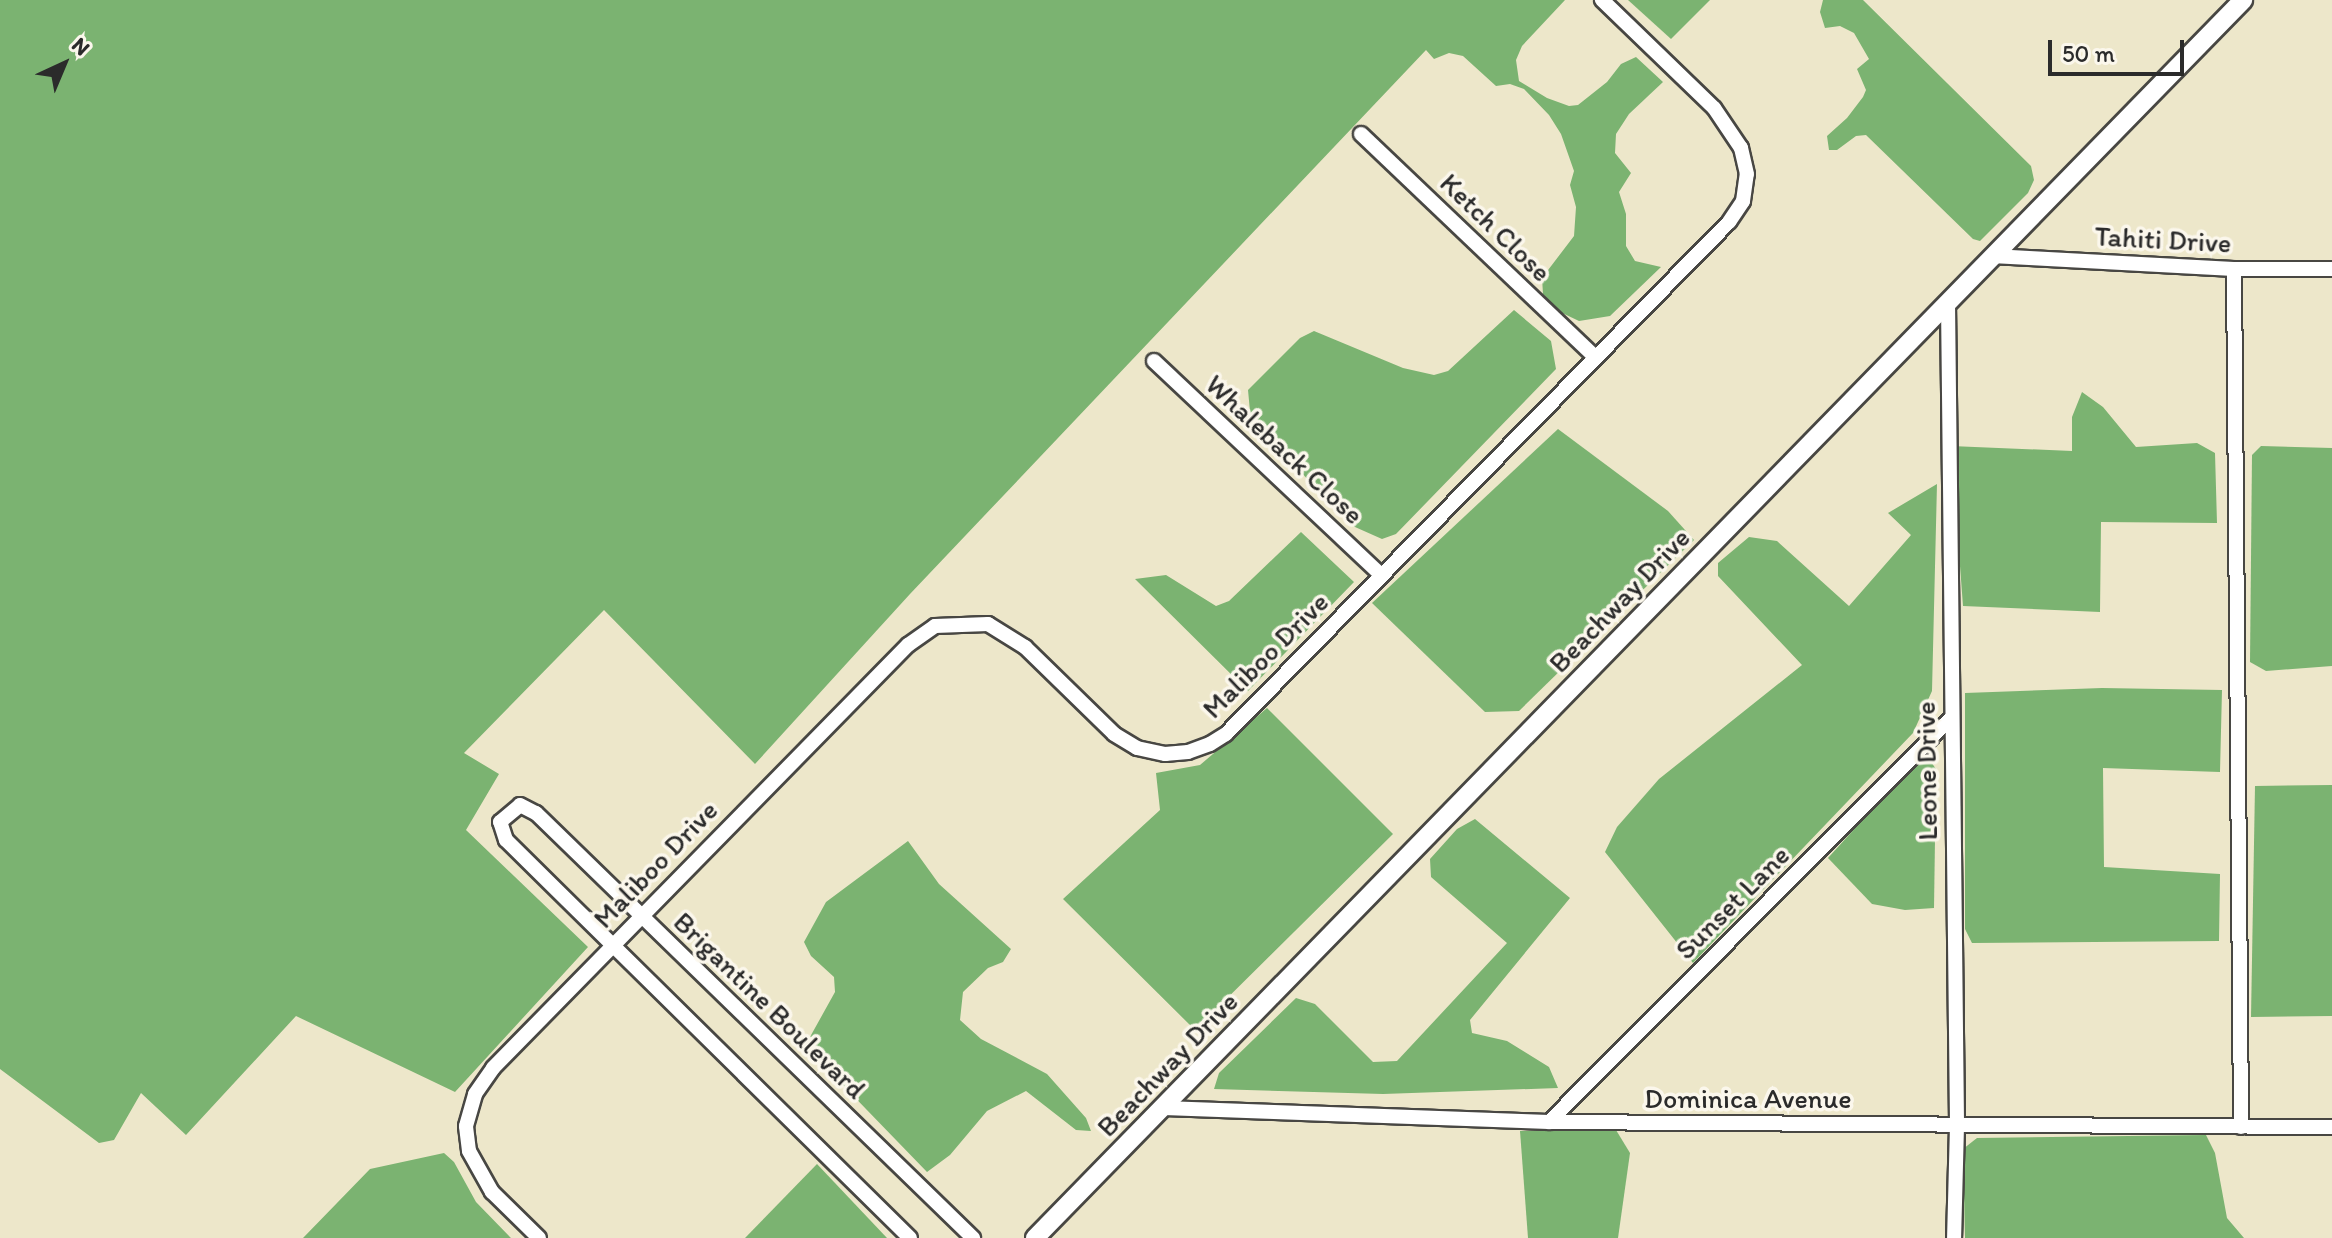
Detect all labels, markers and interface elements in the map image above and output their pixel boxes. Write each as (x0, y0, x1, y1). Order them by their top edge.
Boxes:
north arrow (24, 24, 104, 104)
scale bar (2052, 24, 2188, 74)
text: N (66, 31, 96, 61)
text: 50 m (2062, 39, 2115, 68)
street label: Ketch Close (1433, 166, 1559, 288)
street label: Tahiti Drive (2094, 219, 2232, 259)
street label: Whaleback Close (1199, 367, 1371, 531)
street label: Beachway Drive (1541, 520, 1697, 680)
street label: Maliboo Drive (1195, 585, 1335, 725)
street label: Leone Drive (1908, 701, 1944, 841)
street label: Maliboo Drive (586, 793, 724, 935)
street label: Sunset Lane (1668, 838, 1796, 966)
street label: Brigantine Boulevard (666, 904, 874, 1106)
street label: Beachway Drive (1089, 984, 1245, 1144)
street label: Dominica Avenue (1644, 1081, 1852, 1115)

